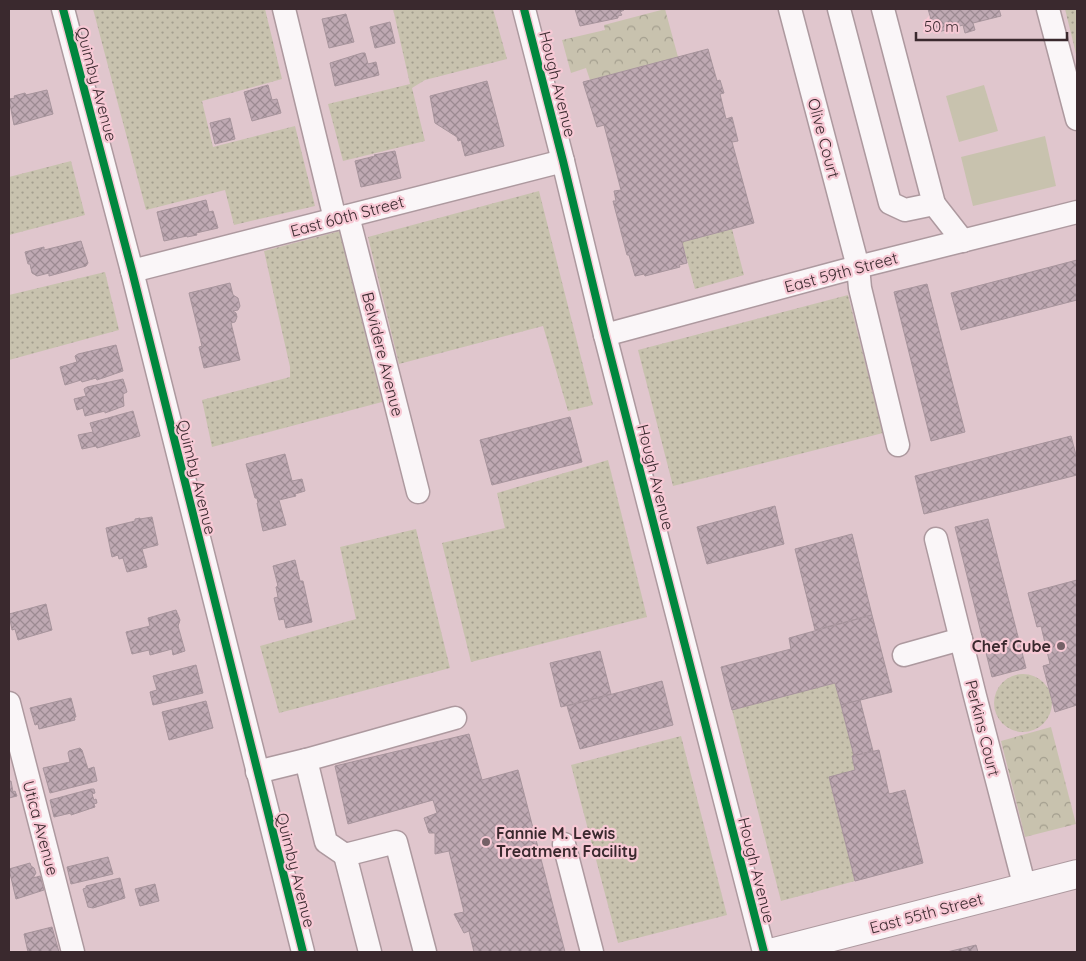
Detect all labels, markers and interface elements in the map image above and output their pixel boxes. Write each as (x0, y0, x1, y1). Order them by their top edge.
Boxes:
scale bar (916, 10, 1067, 42)
text: 50 m (924, 17, 959, 36)
street label: Quimby Avenue (72, 25, 122, 143)
street label: Hough Avenue (535, 29, 581, 139)
street label: Olive Court (804, 96, 844, 180)
street label: East 60th Street (288, 191, 406, 241)
street label: East 59th Street (782, 247, 900, 297)
street label: Belvidere Avenue (358, 290, 408, 418)
street label: Quimby Avenue (173, 418, 221, 536)
street label: Hough Avenue (633, 422, 679, 532)
place label: Chef Cube (972, 636, 1051, 656)
marker: Chef Cube (1055, 640, 1067, 652)
street label: Perkins Court (961, 678, 1005, 778)
street label: Utica Avenue (19, 778, 63, 878)
street label: Quimby Avenue (272, 811, 320, 929)
street label: Hough Avenue (734, 815, 780, 925)
place label: Fannie M. Lewis Treatment Facility (496, 823, 637, 861)
marker: Fannie M. Lewis Treatment Facility (480, 836, 492, 848)
street label: East 55th Street (867, 888, 985, 938)

